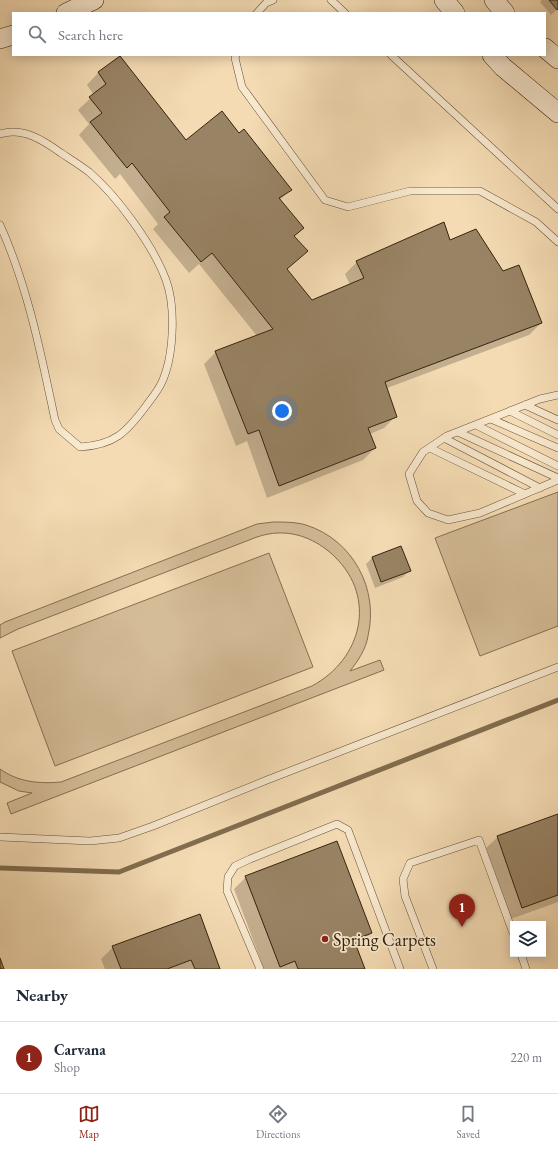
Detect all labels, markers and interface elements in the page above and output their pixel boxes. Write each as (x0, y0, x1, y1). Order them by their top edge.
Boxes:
search box (12, 12, 546, 56)
icon: search (26, 23, 48, 45)
text: Search here (58, 25, 123, 44)
your location (272, 401, 292, 421)
pin: 1 (449, 894, 475, 927)
map controls (510, 921, 546, 957)
button: layers (510, 921, 546, 957)
place label: Spring Carpets (333, 928, 436, 951)
marker: Spring Carpets (320, 934, 330, 944)
text: Nearby (16, 984, 68, 1006)
text: Carvana (54, 1040, 106, 1059)
text: 1 (26, 1049, 32, 1066)
text: 220 m (511, 1049, 542, 1066)
text: Shop (54, 1059, 80, 1076)
tab: Map (78, 1103, 100, 1141)
tab: Directions (256, 1103, 300, 1141)
tab: Saved (456, 1103, 480, 1141)

